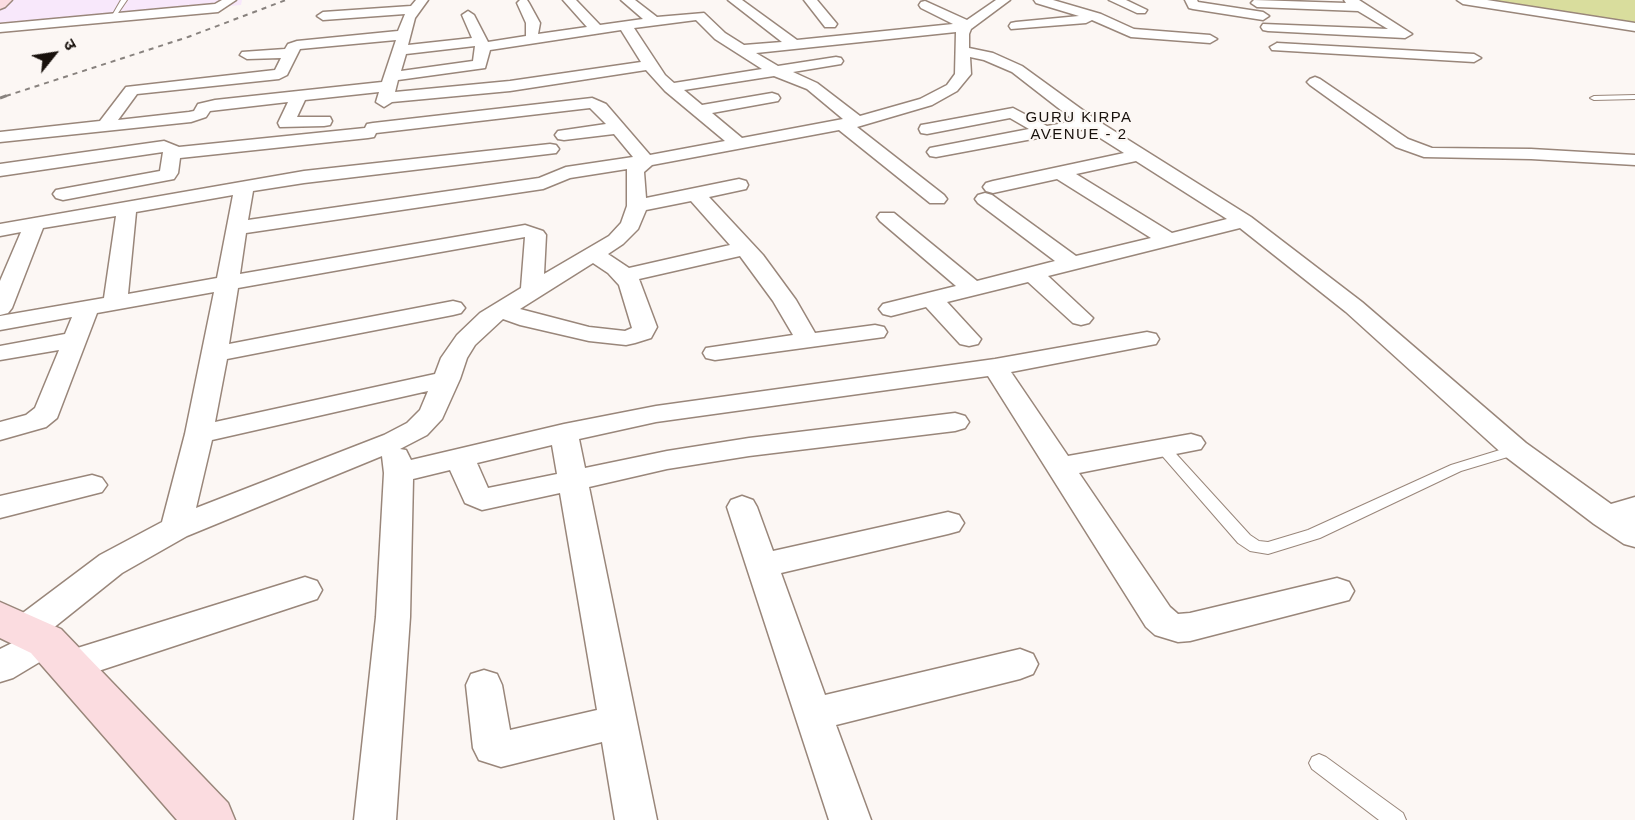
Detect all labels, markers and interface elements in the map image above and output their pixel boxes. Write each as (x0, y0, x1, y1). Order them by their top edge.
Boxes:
north arrow (24, 24, 84, 84)
text: उ (60, 36, 80, 53)
district label: GURU KIRPA AVENUE - 2 (1025, 109, 1133, 144)

